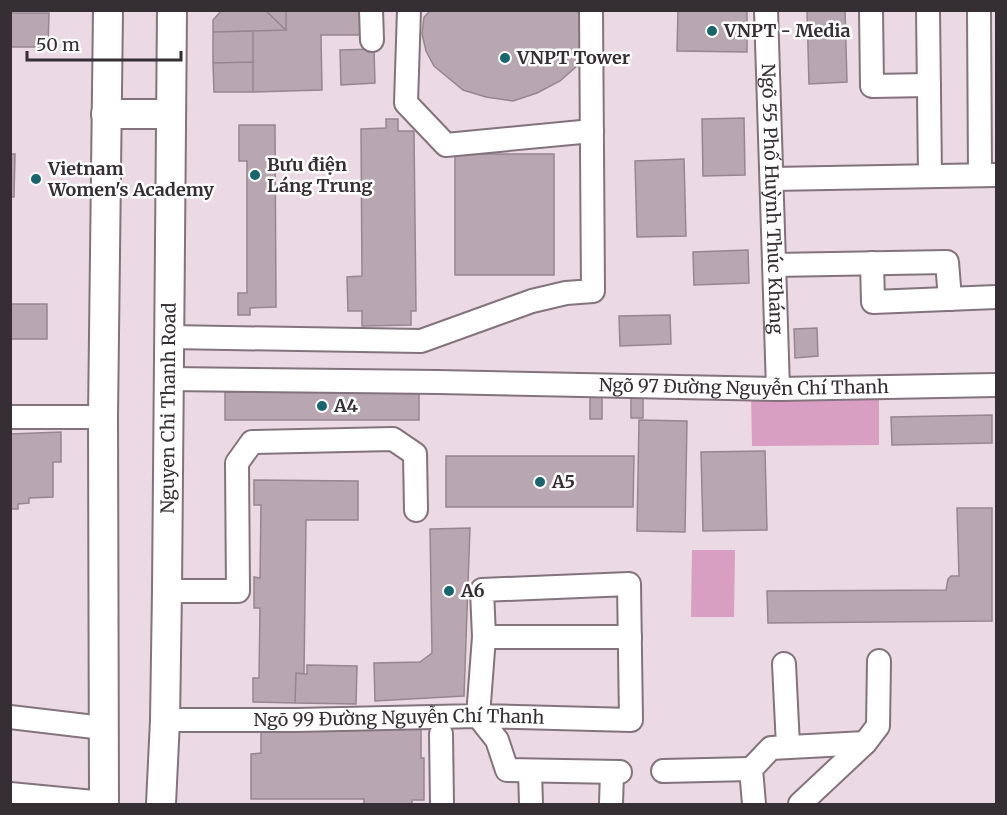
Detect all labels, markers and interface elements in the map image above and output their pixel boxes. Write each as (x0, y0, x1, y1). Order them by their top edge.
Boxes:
place label: VNPT - Media (723, 19, 851, 42)
scale bar (27, 24, 182, 62)
marker: VNPT - Media (705, 24, 719, 38)
text: 50 m (36, 33, 80, 56)
place label: VNPT Tower (516, 46, 630, 69)
marker: VNPT Tower (498, 51, 512, 65)
street label: Ngõ 55 Phố Huỳnh Thúc Kháng (757, 63, 788, 335)
place label: Bưu điện Láng Trung (267, 153, 373, 197)
place label: Vietnam Women's Academy (47, 157, 214, 201)
marker: Bưu điện Láng Trung (248, 168, 262, 182)
marker: Vietnam Women's Academy (29, 172, 43, 186)
street label: Nguyen Chi Thanh Road (156, 302, 180, 514)
street label: Ngõ 97 Đường Nguyễn Chí Thanh (599, 373, 889, 400)
place label: A4 (333, 394, 359, 417)
marker: A4 (315, 399, 329, 413)
place label: A5 (551, 470, 575, 493)
marker: A5 (533, 475, 547, 489)
place label: A6 (460, 579, 485, 602)
marker: A6 (442, 584, 456, 598)
street label: Ngõ 99 Đường Nguyễn Chí Thanh (253, 704, 545, 731)

